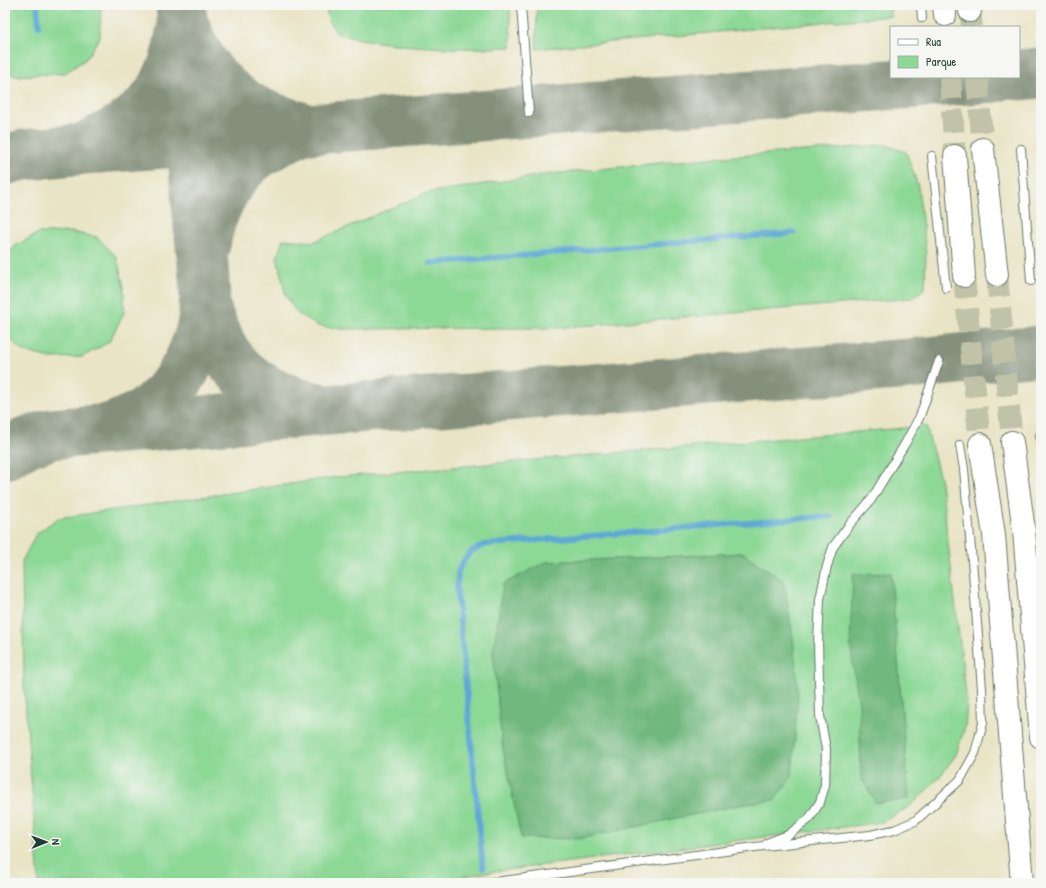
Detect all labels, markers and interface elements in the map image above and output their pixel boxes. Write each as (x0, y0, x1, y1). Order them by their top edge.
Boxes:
legend (890, 26, 1020, 78)
text: Rua (926, 33, 941, 50)
text: Parque (926, 53, 956, 70)
north arrow (26, 822, 66, 862)
text: N (49, 839, 63, 845)

